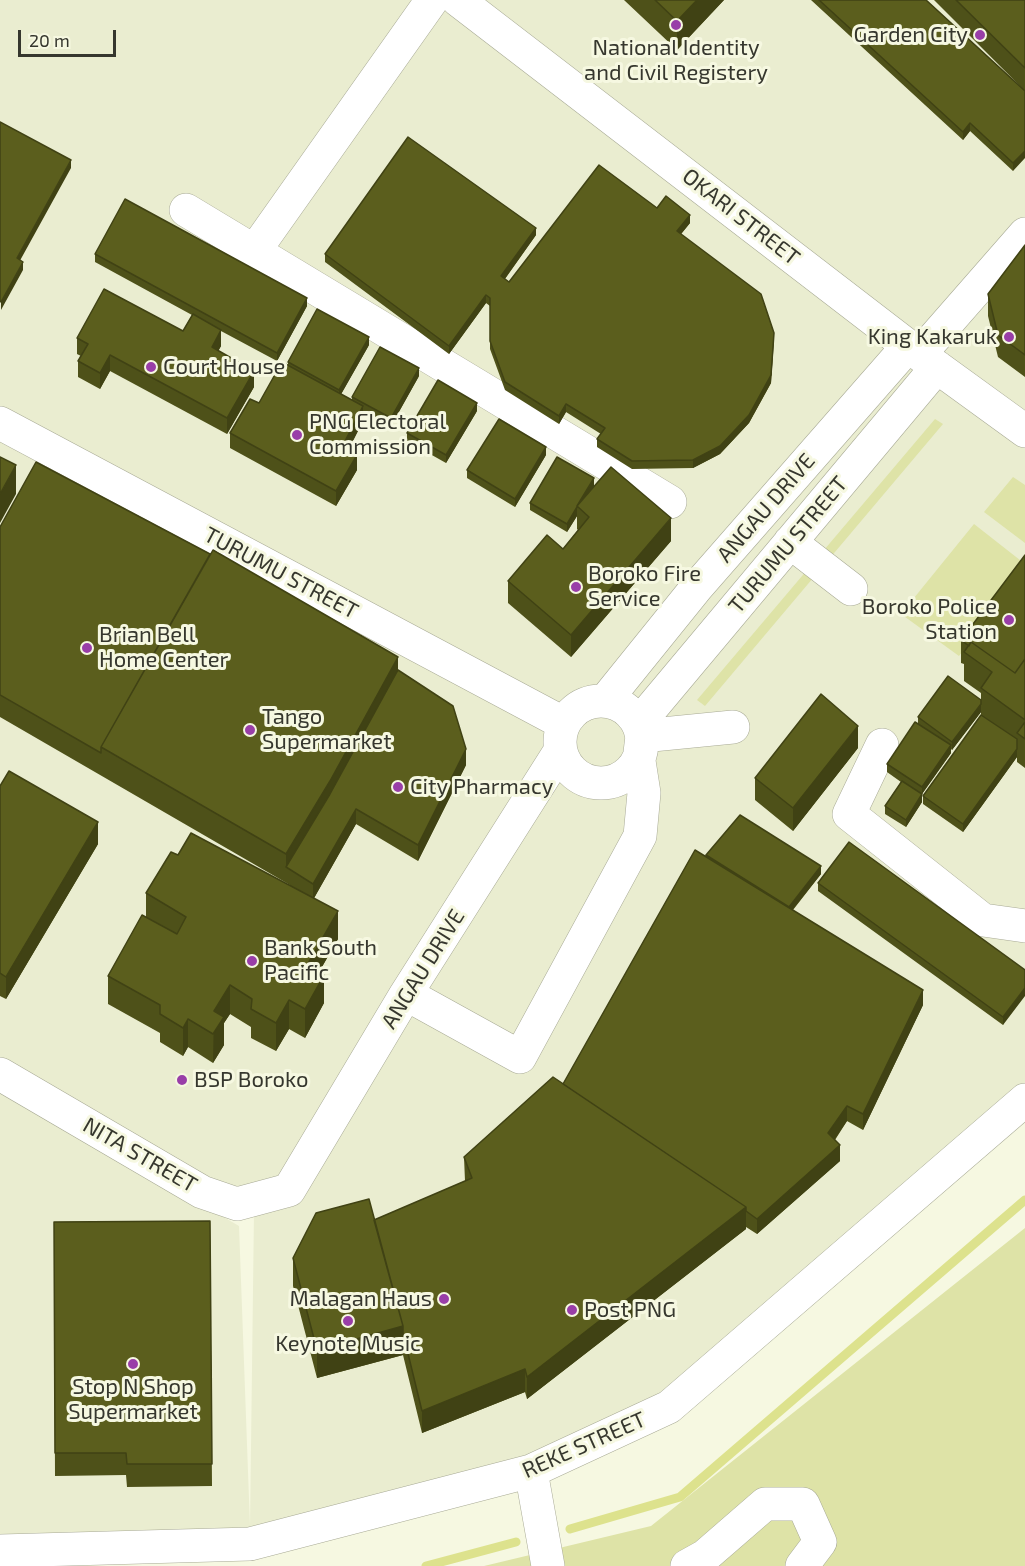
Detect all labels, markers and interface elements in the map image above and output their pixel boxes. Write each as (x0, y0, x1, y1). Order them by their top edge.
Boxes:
scale bar (21, 18, 118, 56)
marker: National Identity and Civil Registery (669, 18, 683, 32)
place label: Garden City (853, 22, 968, 48)
marker: Garden City (973, 28, 987, 42)
text: 20 m (29, 29, 70, 51)
place label: National Identity and Civil Registery (584, 35, 768, 86)
street label: OKARI STREET (677, 163, 805, 271)
place label: King Kakaruk (868, 324, 997, 350)
marker: King Kakaruk (1002, 330, 1016, 344)
place label: Court House (163, 354, 285, 380)
marker: Court House (144, 360, 158, 374)
place label: PNG Electoral Commission (309, 409, 446, 460)
marker: PNG Electoral Commission (290, 428, 304, 442)
street label: ANGAU DRIVE (711, 448, 821, 568)
street label: TURUMU STREET (723, 471, 853, 619)
street label: TURUMU STREET (199, 521, 363, 625)
place label: Boroko Fire Service (588, 561, 701, 612)
marker: Boroko Fire Service (569, 580, 583, 594)
place label: Boroko Police Station (862, 594, 997, 646)
marker: Boroko Police Station (1002, 613, 1016, 627)
place label: Brian Bell Home Center (99, 622, 228, 674)
marker: Brian Bell Home Center (80, 641, 94, 655)
place label: Tango Supermarket (262, 704, 392, 756)
marker: Tango Supermarket (243, 723, 257, 737)
place label: City Pharmacy (410, 774, 553, 800)
marker: City Pharmacy (391, 780, 405, 794)
street label: ANGAU DRIVE (376, 904, 470, 1034)
place label: Bank South Pacific (264, 935, 377, 986)
marker: Bank South Pacific (245, 954, 259, 968)
place label: BSP Boroko (194, 1067, 308, 1093)
marker: BSP Boroko (175, 1073, 189, 1087)
street label: NITA STREET (78, 1112, 202, 1198)
place label: Malagan Haus (290, 1286, 432, 1312)
marker: Malagan Haus (437, 1292, 451, 1306)
place label: Post PNG (584, 1297, 676, 1323)
marker: Post PNG (565, 1303, 579, 1317)
marker: Keynote Music (341, 1314, 355, 1328)
place label: Keynote Music (275, 1331, 421, 1357)
marker: Stop N Shop Supermarket (126, 1357, 140, 1371)
place label: Stop N Shop Supermarket (68, 1374, 198, 1426)
street label: REKE STREET (518, 1406, 650, 1484)

